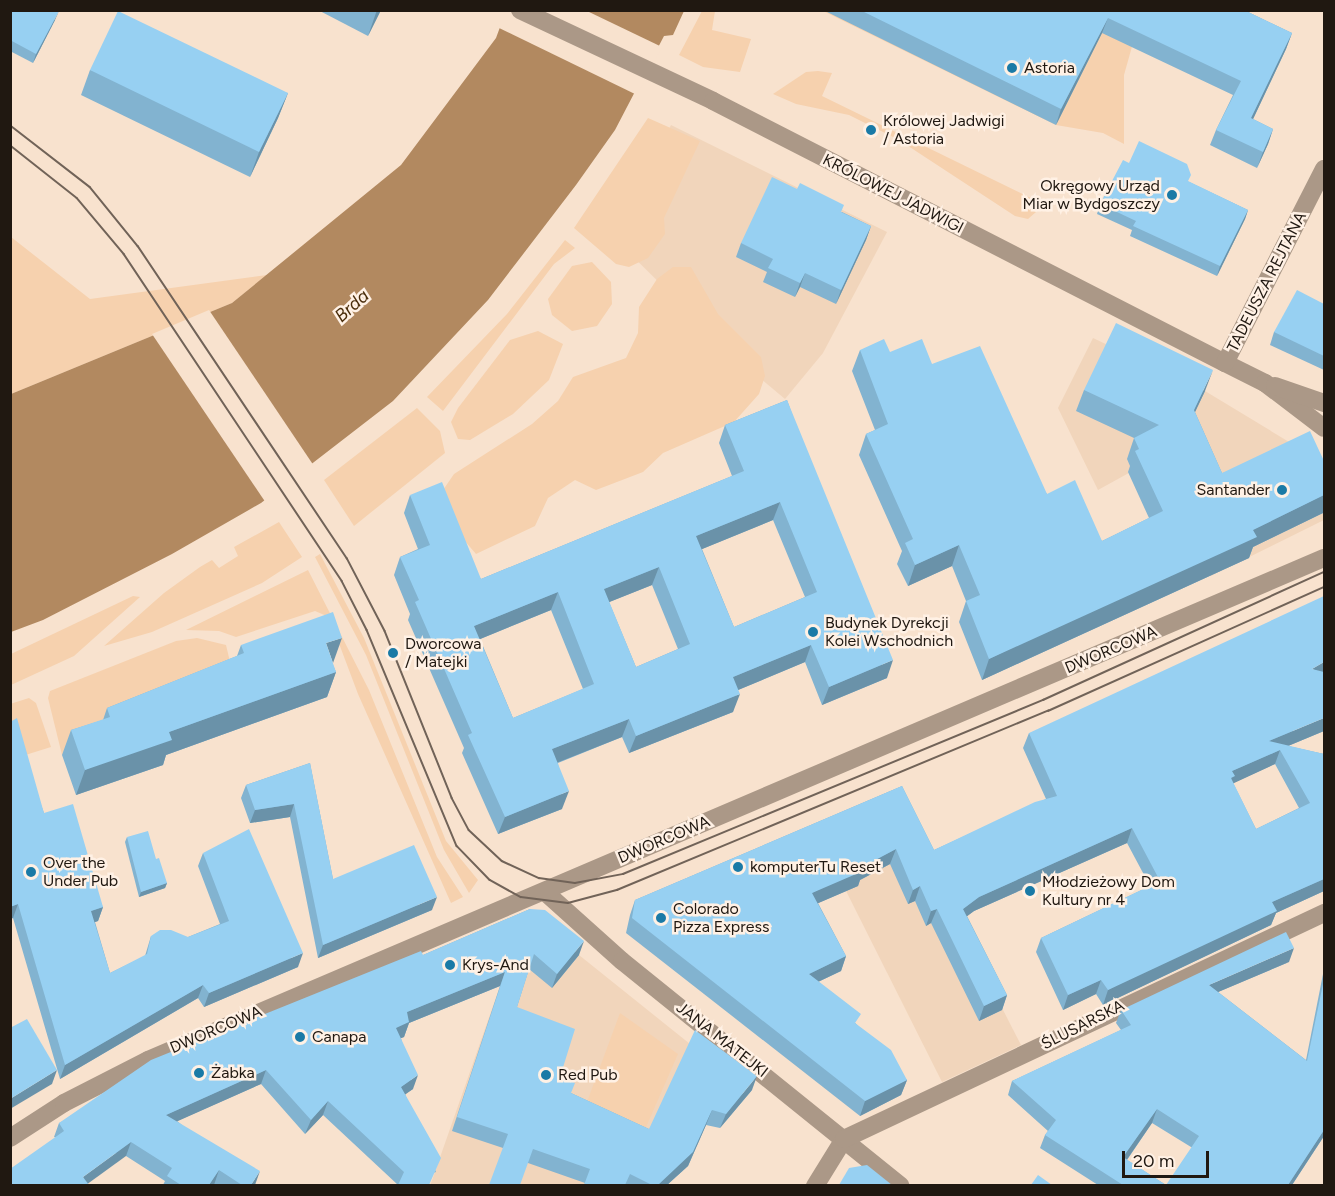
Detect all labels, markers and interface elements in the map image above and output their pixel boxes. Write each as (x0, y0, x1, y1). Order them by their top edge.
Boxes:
place label: Astoria (1024, 58, 1075, 78)
marker: Astoria (1005, 61, 1019, 75)
place label: Królowej Jadwigi / Astoria (883, 111, 1004, 149)
marker: Królowej Jadwigi / Astoria (864, 123, 878, 137)
street label: KRÓLOWEJ JADWIGI (819, 150, 967, 238)
place label: Okręgowy Urząd Miar w Bydgoszczy (1022, 176, 1160, 214)
marker: Okręgowy Urząd Miar w Bydgoszczy (1165, 188, 1179, 202)
street label: TADEUSZA REJTANA (1223, 209, 1311, 355)
water label: Brda (331, 285, 373, 327)
place label: Santander (1196, 480, 1270, 500)
marker: Santander (1275, 483, 1289, 497)
place label: Budynek Dyrekcji Kolei Wschodnich (825, 613, 953, 651)
street label: DWORCOWA (1062, 622, 1160, 678)
marker: Budynek Dyrekcji Kolei Wschodnich (806, 625, 820, 639)
place label: Dworcowa / Matejki (405, 634, 481, 672)
marker: Dworcowa / Matejki (386, 646, 400, 660)
street label: DWORCOWA (615, 812, 713, 868)
place label: Over the Under Pub (43, 853, 118, 891)
place label: komputerTu Reset (750, 857, 881, 877)
marker: komputerTu Reset (731, 860, 745, 874)
marker: Over the Under Pub (24, 865, 38, 879)
place label: Młodzieżowy Dom Kultury nr 4 (1042, 872, 1175, 910)
marker: Młodzieżowy Dom Kultury nr 4 (1023, 884, 1037, 898)
place label: Colorado Pizza Express (673, 899, 769, 937)
marker: Colorado Pizza Express (654, 911, 668, 925)
place label: Krys-And (462, 955, 529, 975)
marker: Krys-And (443, 958, 457, 972)
street label: ŚLUSARSKA (1038, 996, 1128, 1054)
street label: JANA MATEJKI (672, 998, 772, 1082)
street label: DWORCOWA (167, 1002, 265, 1058)
place label: Canapa (312, 1027, 366, 1047)
marker: Canapa (293, 1030, 307, 1044)
place label: Żabka (211, 1063, 255, 1083)
place label: Red Pub (558, 1065, 618, 1085)
marker: Żabka (192, 1066, 206, 1080)
marker: Red Pub (539, 1068, 553, 1082)
scale bar (1125, 1139, 1212, 1177)
text: 20 m (1133, 1150, 1174, 1172)

